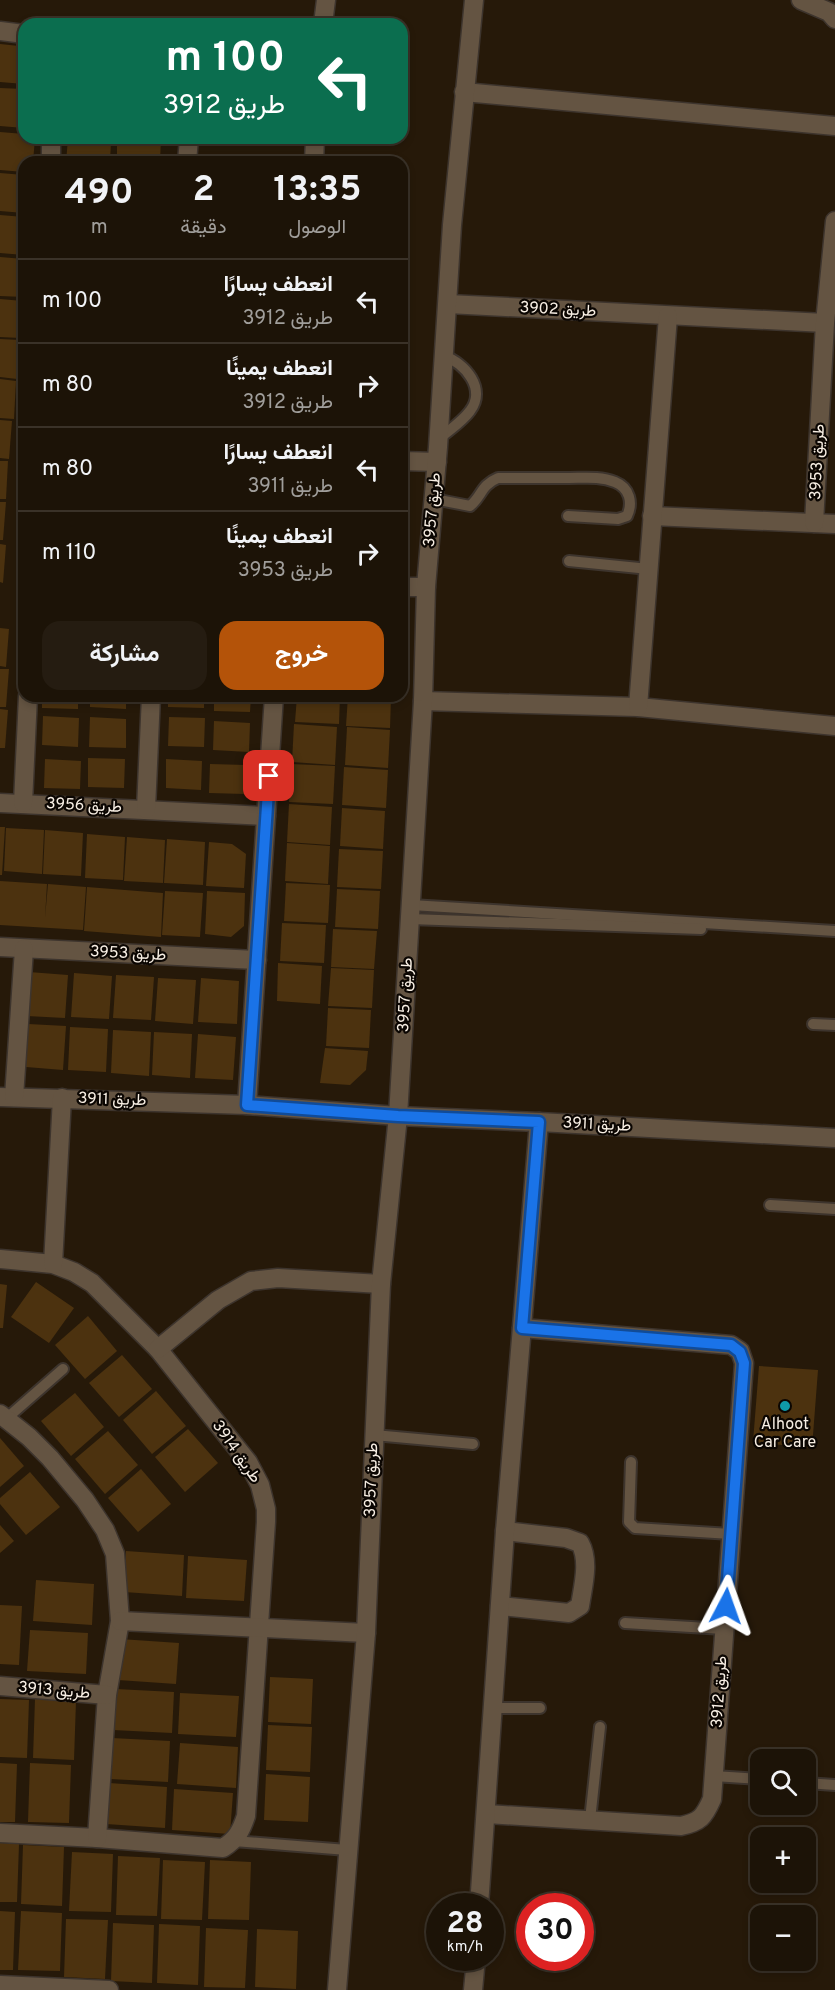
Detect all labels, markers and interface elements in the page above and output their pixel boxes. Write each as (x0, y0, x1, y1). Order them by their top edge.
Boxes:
text: 100 m (166, 33, 285, 86)
icon: left (306, 42, 384, 120)
text: طريق 3912 (163, 89, 285, 123)
text: 2 (192, 168, 214, 214)
text: 13:35 (273, 168, 361, 214)
text: 490 (65, 171, 134, 217)
text: m (91, 215, 108, 241)
text: دقيقة (180, 215, 227, 241)
text: الوصول (288, 215, 346, 241)
text: انعطف يسارًا (223, 272, 333, 299)
icon: left (351, 285, 384, 318)
text: 100 m (42, 288, 102, 315)
street label: طريق 3902 (519, 298, 597, 322)
text: طريق 3912 (243, 306, 333, 332)
text: انعطف يمينًا (226, 356, 333, 383)
icon: right (351, 369, 384, 402)
text: 80 m (42, 372, 93, 399)
text: طريق 3912 (243, 390, 333, 416)
street label: طريق 3953 (806, 423, 830, 501)
text: انعطف يسارًا (223, 440, 333, 467)
icon: left (351, 453, 384, 486)
text: 80 m (42, 456, 93, 483)
street label: طريق 3957 (420, 472, 446, 548)
text: طريق 3911 (247, 474, 333, 500)
text: انعطف يمينًا (226, 524, 333, 551)
icon: right (351, 537, 384, 570)
text: 110 m (42, 540, 96, 567)
text: طريق 3953 (238, 558, 333, 584)
button: مشاركة (42, 621, 207, 690)
button: خروج (219, 621, 384, 690)
pin (243, 750, 294, 801)
icon: arrive (252, 759, 285, 792)
street label: طريق 3956 (46, 794, 122, 818)
street label: طريق 3953 (89, 942, 167, 966)
street label: طريق 3957 (394, 957, 418, 1033)
street label: طريق 3911 (77, 1089, 147, 1111)
street label: طريق 3911 (562, 1113, 632, 1137)
marker: Alhoot Car Care (778, 1399, 792, 1413)
place label: Alhoot Car Care (754, 1415, 816, 1453)
street label: طريق 3914 (207, 1417, 265, 1487)
street label: طريق 3957 (361, 1442, 383, 1518)
position arrow (694, 1574, 758, 1638)
street label: طريق 3912 (708, 1655, 732, 1729)
street label: طريق 3913 (17, 1678, 91, 1704)
map controls (750, 1749, 816, 1971)
button: search (750, 1749, 816, 1815)
button: + (750, 1827, 816, 1893)
speed limit sign: 30 (516, 1893, 594, 1971)
button: − (750, 1905, 816, 1971)
text: 28 (446, 1906, 484, 1943)
text: km/h (447, 1938, 483, 1957)

